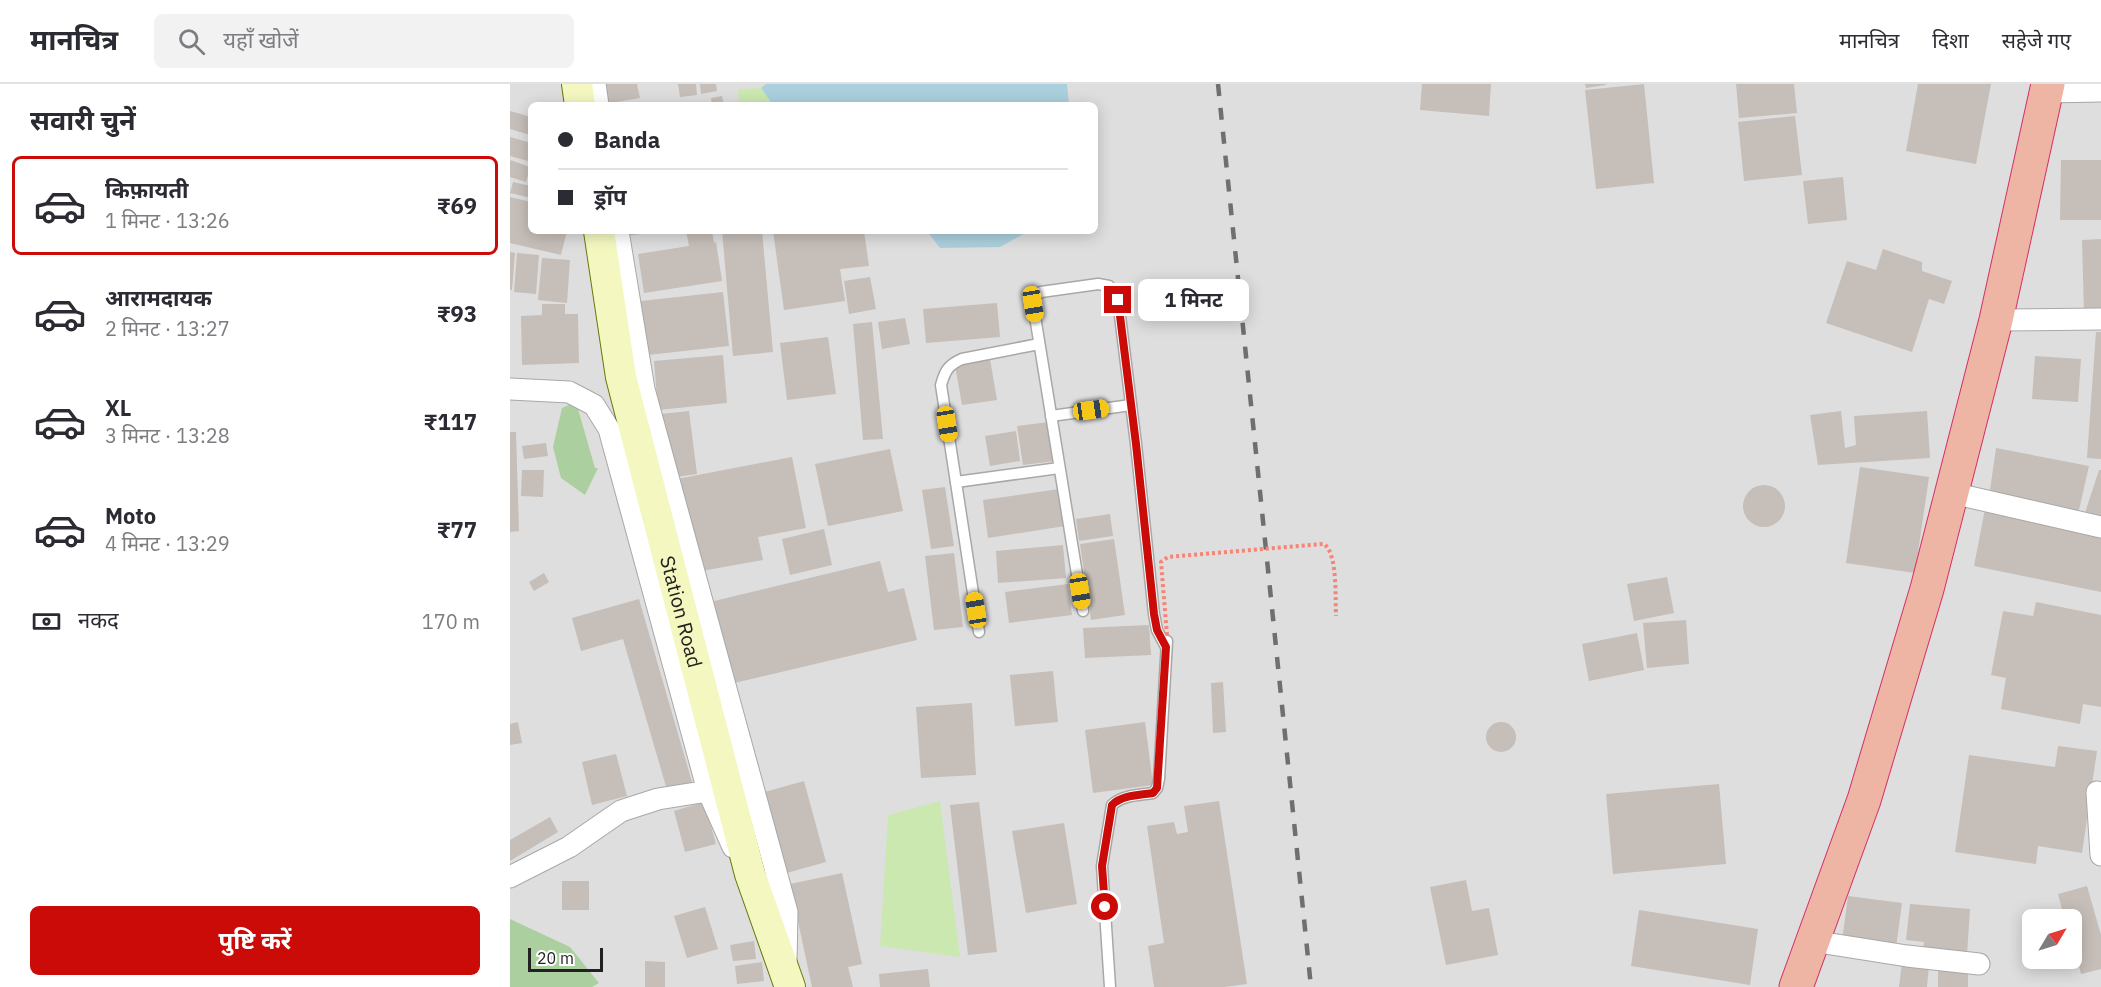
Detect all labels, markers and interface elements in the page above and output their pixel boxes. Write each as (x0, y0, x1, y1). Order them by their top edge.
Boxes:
search box (154, 14, 574, 68)
text: मानचित्र (30, 21, 118, 58)
icon: search (175, 25, 208, 58)
text: यहाँ खोजें (223, 25, 299, 54)
text: मानचित्र (1839, 26, 1899, 54)
text: दिशा (1932, 26, 1969, 54)
text: सहेजे गए (2002, 26, 2071, 54)
text: सवारी चुनें (30, 102, 136, 137)
text: Banda (594, 125, 660, 154)
text: किफ़ायती (105, 175, 189, 204)
icon: car (33, 179, 87, 233)
text: ड्रॉप (594, 182, 627, 211)
text: ₹69 (437, 191, 477, 220)
text: 1 मिनट · 13:26 (105, 207, 230, 234)
callout: 1 मिनट (1139, 279, 1250, 321)
text: आरामदायक (105, 283, 212, 312)
car (1021, 285, 1045, 323)
route end (1104, 286, 1131, 313)
text: 1 मिनट (1164, 286, 1223, 313)
icon: car (33, 287, 87, 341)
text: ₹93 (437, 299, 477, 328)
text: 2 मिनट · 13:27 (105, 315, 230, 342)
text: XL (105, 393, 131, 422)
icon: car (33, 395, 87, 449)
car (1072, 399, 1110, 421)
car (935, 405, 959, 443)
text: ₹117 (424, 407, 477, 436)
text: 3 मिनट · 13:28 (105, 422, 230, 449)
text: Moto (105, 501, 156, 530)
icon: car (33, 503, 87, 557)
text: ₹77 (437, 515, 477, 544)
text: 4 मिनट · 13:29 (105, 530, 230, 557)
street label: Station Road (654, 553, 709, 670)
car (1068, 572, 1092, 610)
car (964, 591, 988, 629)
icon: cash (30, 605, 63, 638)
text: नकद (78, 605, 119, 634)
text: 170 m (422, 608, 480, 635)
route start (1091, 893, 1118, 920)
button: पुष्टि करें (30, 906, 480, 975)
north arrow (2022, 909, 2082, 969)
map controls (2022, 909, 2082, 969)
scale bar (528, 945, 603, 972)
text: 20 m (537, 948, 574, 968)

